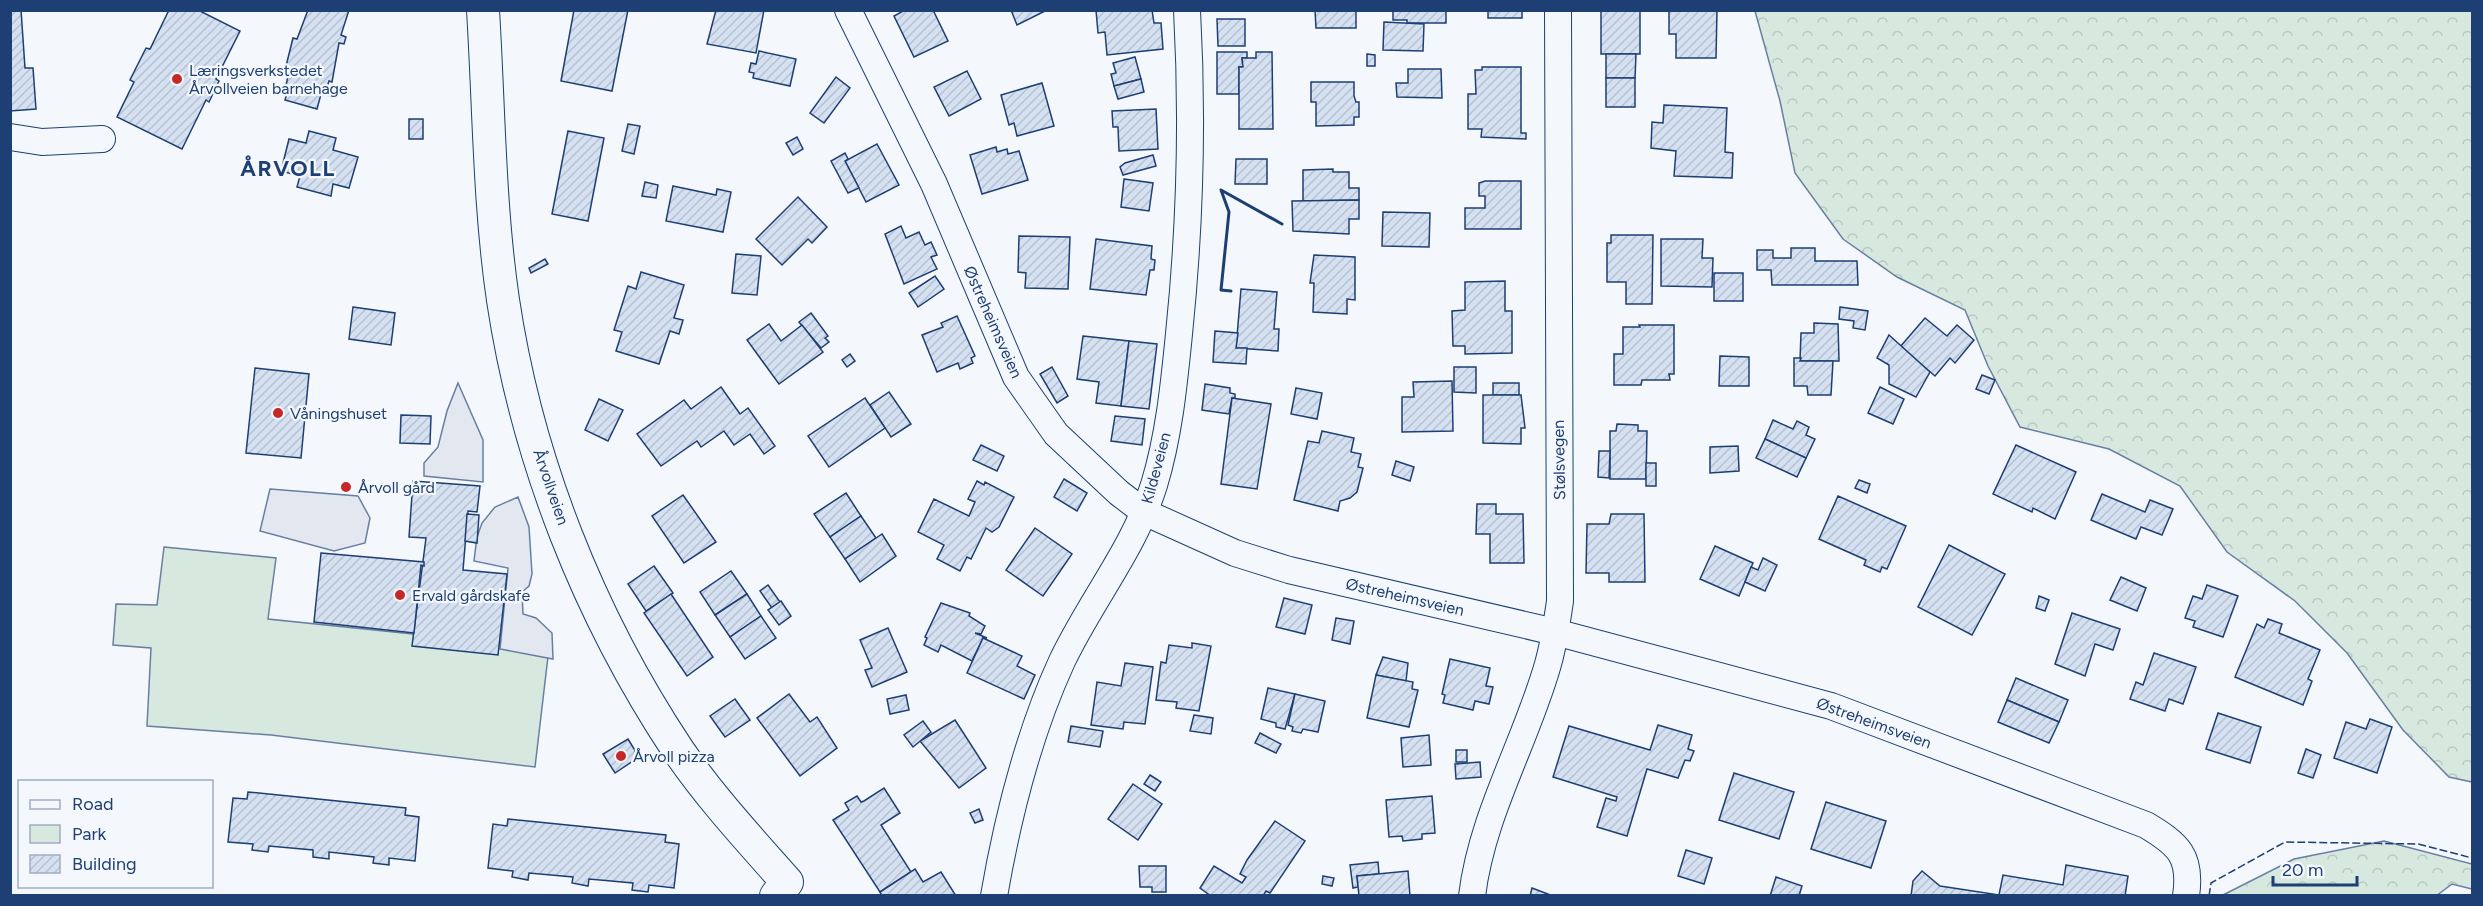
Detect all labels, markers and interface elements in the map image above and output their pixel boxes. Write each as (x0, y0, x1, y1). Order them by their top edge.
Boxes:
place label: Læringsverkstedet Årvollveien barnehage (189, 61, 348, 98)
marker: Læringsverkstedet Årvollveien barnehage (170, 72, 184, 86)
district label: ÅRVOLL (240, 155, 336, 182)
street label: Østreheimsveien (960, 263, 1026, 381)
place label: Våningshuset (290, 404, 387, 423)
marker: Våningshuset (271, 406, 285, 420)
street label: Stølsvegen (1549, 420, 1569, 500)
street label: Kildeveien (1137, 430, 1175, 506)
street label: Årvollveien (529, 447, 573, 527)
place label: Årvoll gård (358, 478, 435, 497)
marker: Årvoll gård (339, 480, 353, 494)
street label: Østreheimsveien (1344, 574, 1466, 620)
place label: Ervald gårdskafe (412, 586, 530, 605)
marker: Ervald gårdskafe (393, 588, 407, 602)
street label: Østreheimsveien (1814, 693, 1934, 753)
place label: Årvoll pizza (633, 747, 715, 766)
marker: Årvoll pizza (614, 749, 628, 763)
legend (18, 780, 213, 888)
text: Road (72, 793, 113, 815)
text: Park (72, 823, 107, 845)
scale bar (2273, 849, 2357, 887)
text: Building (72, 853, 137, 875)
text: 20 m (2282, 859, 2323, 881)

